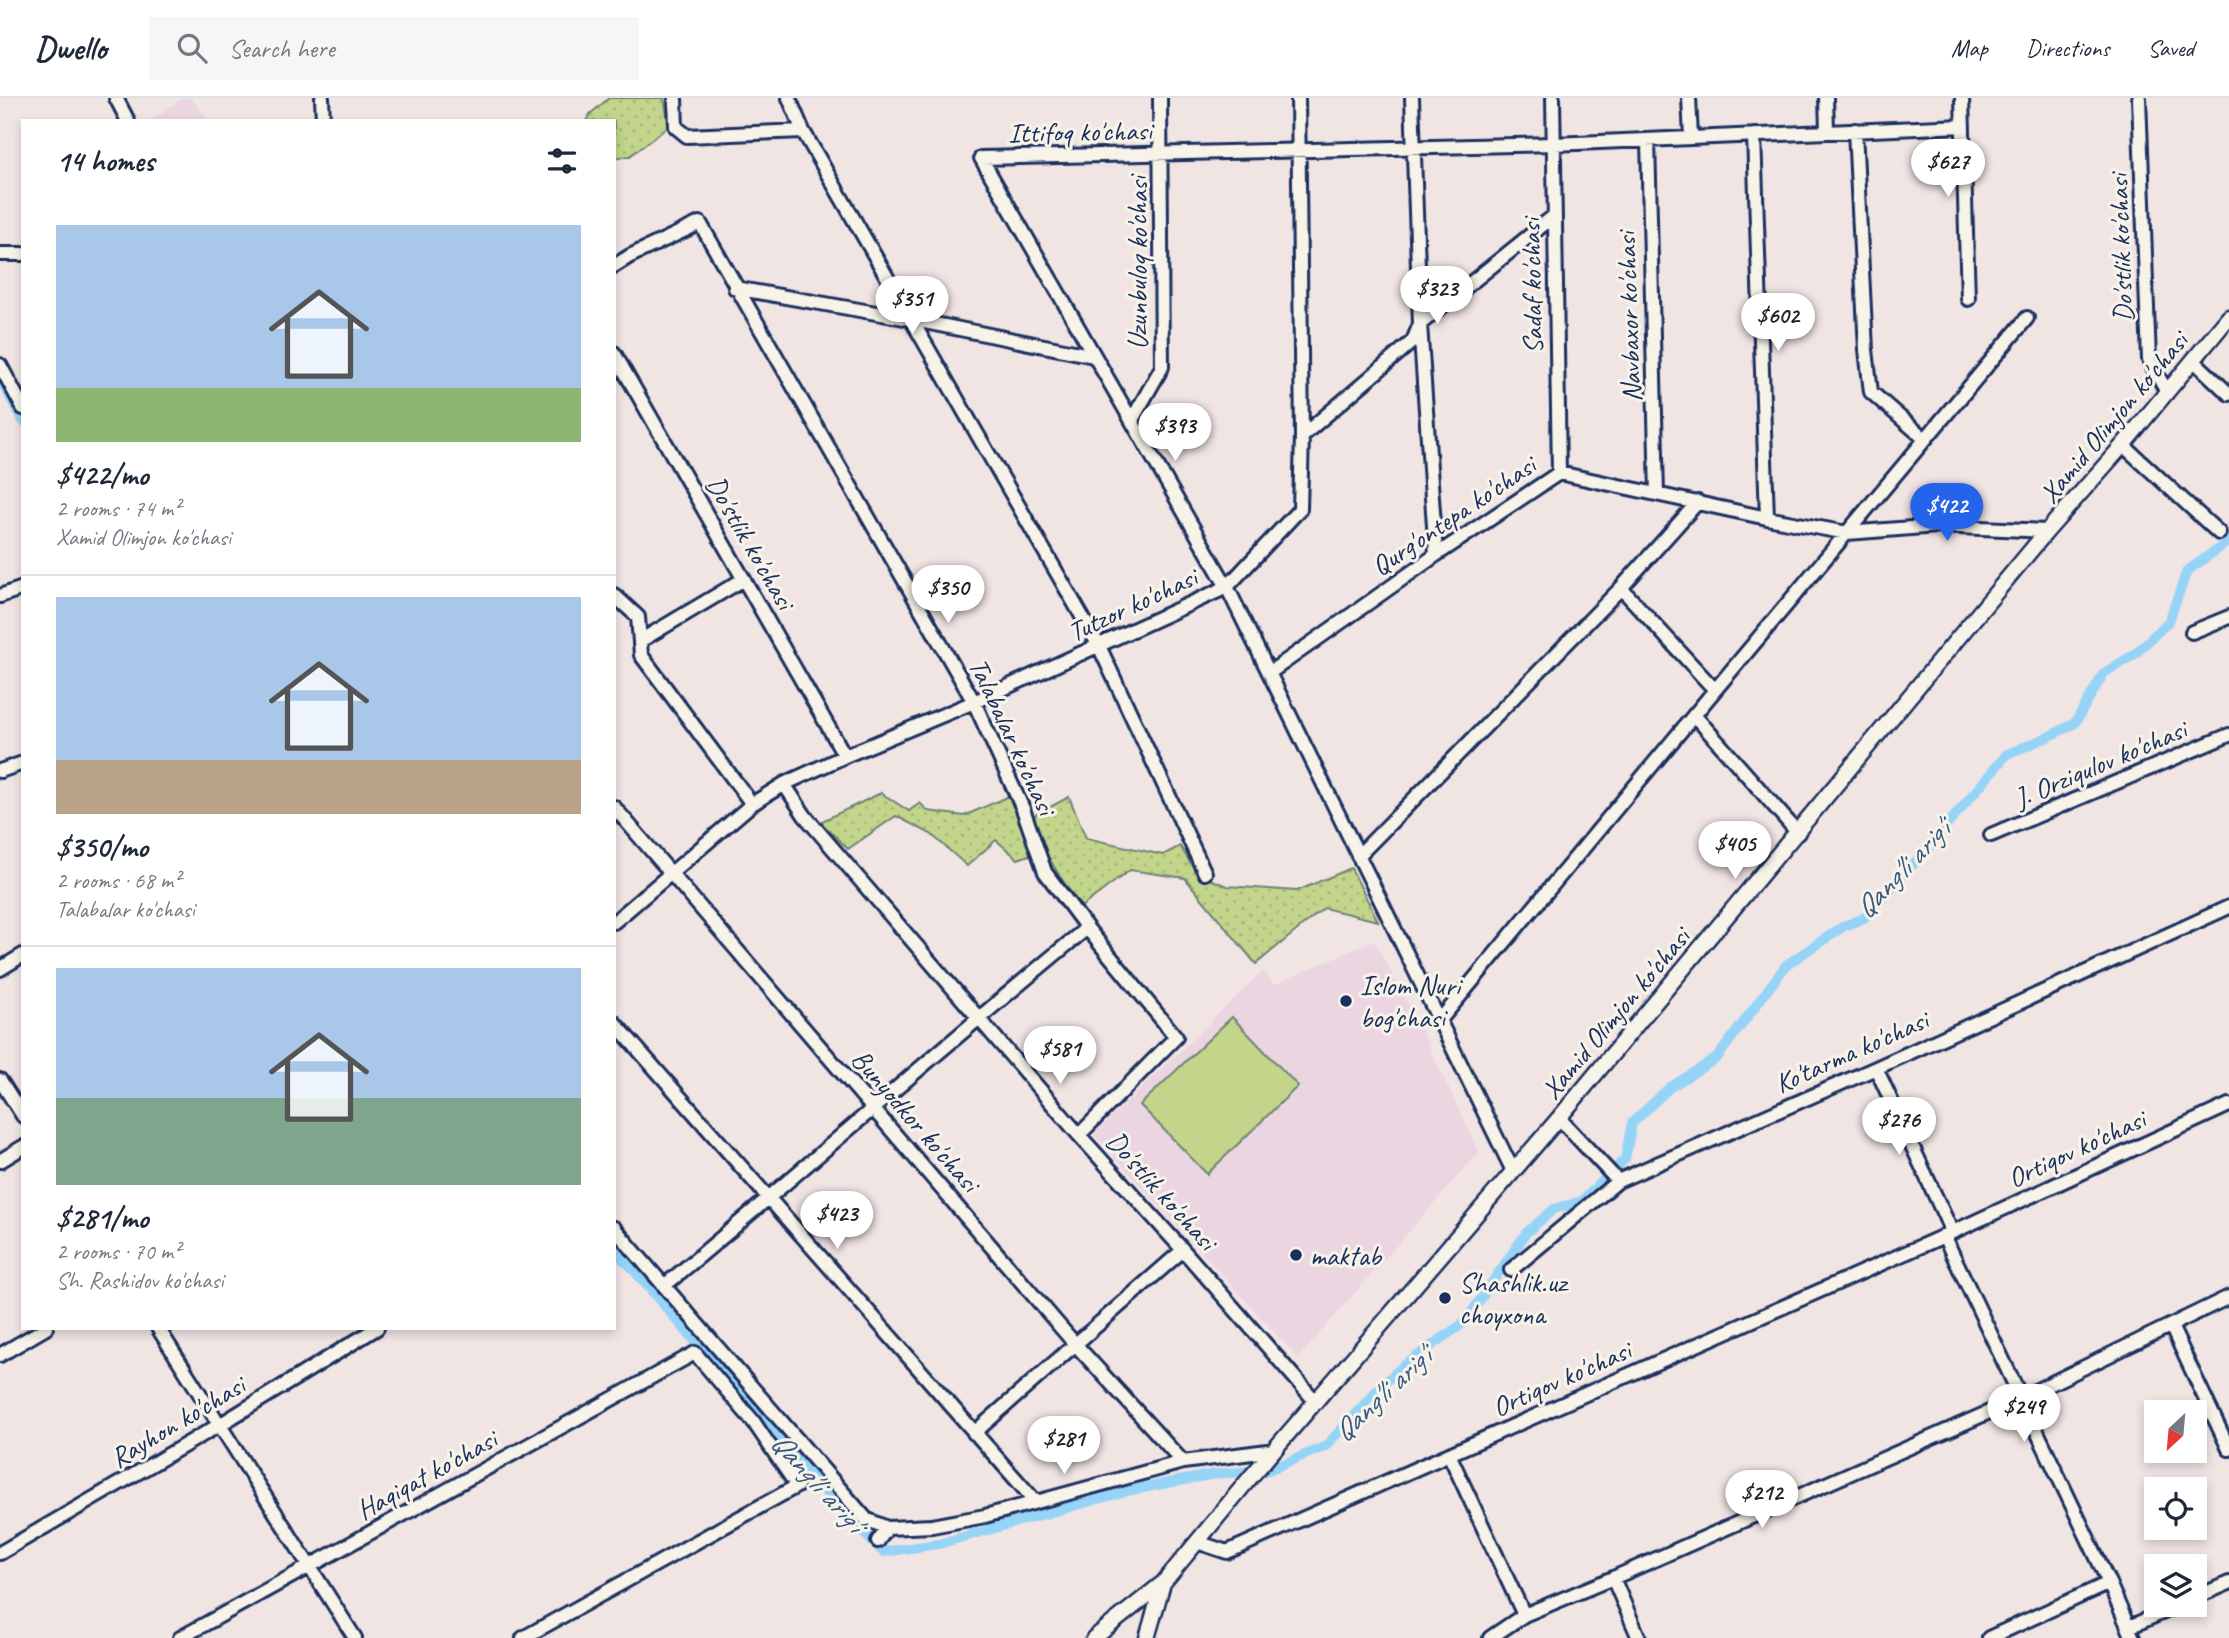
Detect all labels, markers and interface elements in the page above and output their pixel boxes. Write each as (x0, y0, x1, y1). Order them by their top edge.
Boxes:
search box (149, 17, 639, 80)
text: Dwello (35, 27, 107, 69)
icon: search (173, 29, 211, 67)
text: Search here (229, 32, 335, 65)
text: Map (1951, 33, 1988, 63)
text: Directions (2026, 33, 2109, 63)
text: Saved (2147, 33, 2194, 63)
street label: Ittifoq ko'chasi (1008, 113, 1156, 150)
pin: $627 (1907, 140, 1989, 199)
text: 14 homes (56, 142, 154, 180)
icon: filters (543, 142, 581, 180)
text: $627 (1927, 147, 1969, 176)
street label: Do'stlik ko'chasi (2100, 169, 2141, 323)
street label: Uzunbuloq ko'chasi (1120, 172, 1155, 350)
street label: Sadaf ko'chasi (1513, 214, 1550, 354)
street label: Navbaxor ko'chasi (1608, 227, 1649, 403)
pin: $323 (1396, 266, 1478, 326)
icon: home (256, 271, 382, 397)
text: $323 (1416, 274, 1458, 303)
pin: $351 (871, 276, 953, 336)
text: $351 (891, 284, 933, 313)
pin: $602 (1737, 294, 1819, 353)
text: $602 (1757, 301, 1799, 330)
street label: Xamid Olimjon ko'chasi (2031, 322, 2198, 510)
pin: $393 (1134, 404, 1216, 463)
text: $393 (1154, 411, 1196, 440)
street label: Qurg'ontepa ko'chasi (1364, 445, 1545, 583)
text: $422/mo (56, 456, 148, 494)
street label: Do'stlik ko'chasi (698, 469, 805, 619)
pin: $422 (1906, 484, 1988, 543)
text: $422 (1926, 491, 1968, 520)
text: 2 rooms · 74 m² (56, 494, 180, 523)
text: Xamid Olimjon ko'chasi (56, 523, 231, 552)
street label: Tutzor ko'chasi (1062, 558, 1206, 650)
pin: $350 (907, 566, 989, 625)
text: $350 (927, 573, 969, 602)
icon: home (256, 643, 382, 769)
street label: Talabalar ko'chasi (961, 652, 1066, 824)
street label: J. Orziqulov ko'chasi (2007, 710, 2195, 816)
water label: Qang'li arig'i (1846, 807, 1963, 926)
pin: $405 (1694, 822, 1776, 881)
text: $350/mo (56, 828, 148, 866)
text: $405 (1714, 829, 1756, 858)
text: 2 rooms · 68 m² (56, 866, 180, 895)
text: Talabalar ko'chasi (56, 895, 195, 924)
street label: Xamid Olimjon ko'chasi (1533, 918, 1700, 1106)
place label: Islom Nuri bog'chasi (1360, 968, 1464, 1035)
marker: Islom Nuri bog'chasi (1338, 993, 1354, 1009)
street label: Ko'tarma ko'chasi (1769, 1001, 1937, 1101)
icon: home (256, 1014, 382, 1140)
pin: $581 (1019, 1026, 1101, 1086)
text: $581 (1039, 1034, 1081, 1063)
street label: Bunyodkor ko'chasi (844, 1042, 990, 1202)
pin: $276 (1858, 1098, 1940, 1157)
street label: Ortiqov ko'chasi (2002, 1100, 2154, 1196)
text: $276 (1878, 1105, 1920, 1134)
street label: Do'stlik ko'chasi (1099, 1123, 1227, 1260)
pin: $423 (796, 1192, 878, 1251)
text: $281/mo (56, 1199, 148, 1237)
text: $423 (816, 1199, 858, 1228)
text: 2 rooms · 70 m² (56, 1237, 180, 1266)
place label: maktab (1310, 1238, 1383, 1273)
marker: maktab (1288, 1247, 1304, 1263)
place label: Shashlik.uz choyxona (1459, 1265, 1570, 1332)
text: Sh. Rashidov ko'chasi (56, 1266, 224, 1295)
marker: Shashlik.uz choyxona (1437, 1290, 1453, 1306)
street label: Ortiqov ko'chasi (1486, 1331, 1639, 1425)
water label: Qang'li arig'i (1324, 1333, 1445, 1449)
street label: Rayhon ko'chasi (104, 1366, 254, 1475)
pin: $249 (1983, 1384, 2065, 1444)
text: $249 (2003, 1392, 2045, 1421)
north arrow (2144, 1400, 2207, 1463)
map controls (2144, 1400, 2207, 1617)
pin: $281 (1023, 1416, 1105, 1476)
street label: Haqiqat ko'chasi (350, 1420, 506, 1527)
water label: Qang'li arig'i (763, 1424, 878, 1546)
text: $281 (1043, 1424, 1085, 1453)
pin: $212 (1721, 1470, 1803, 1530)
button: locate (2144, 1477, 2207, 1540)
text: $212 (1741, 1478, 1783, 1507)
button: layers (2144, 1554, 2207, 1617)

